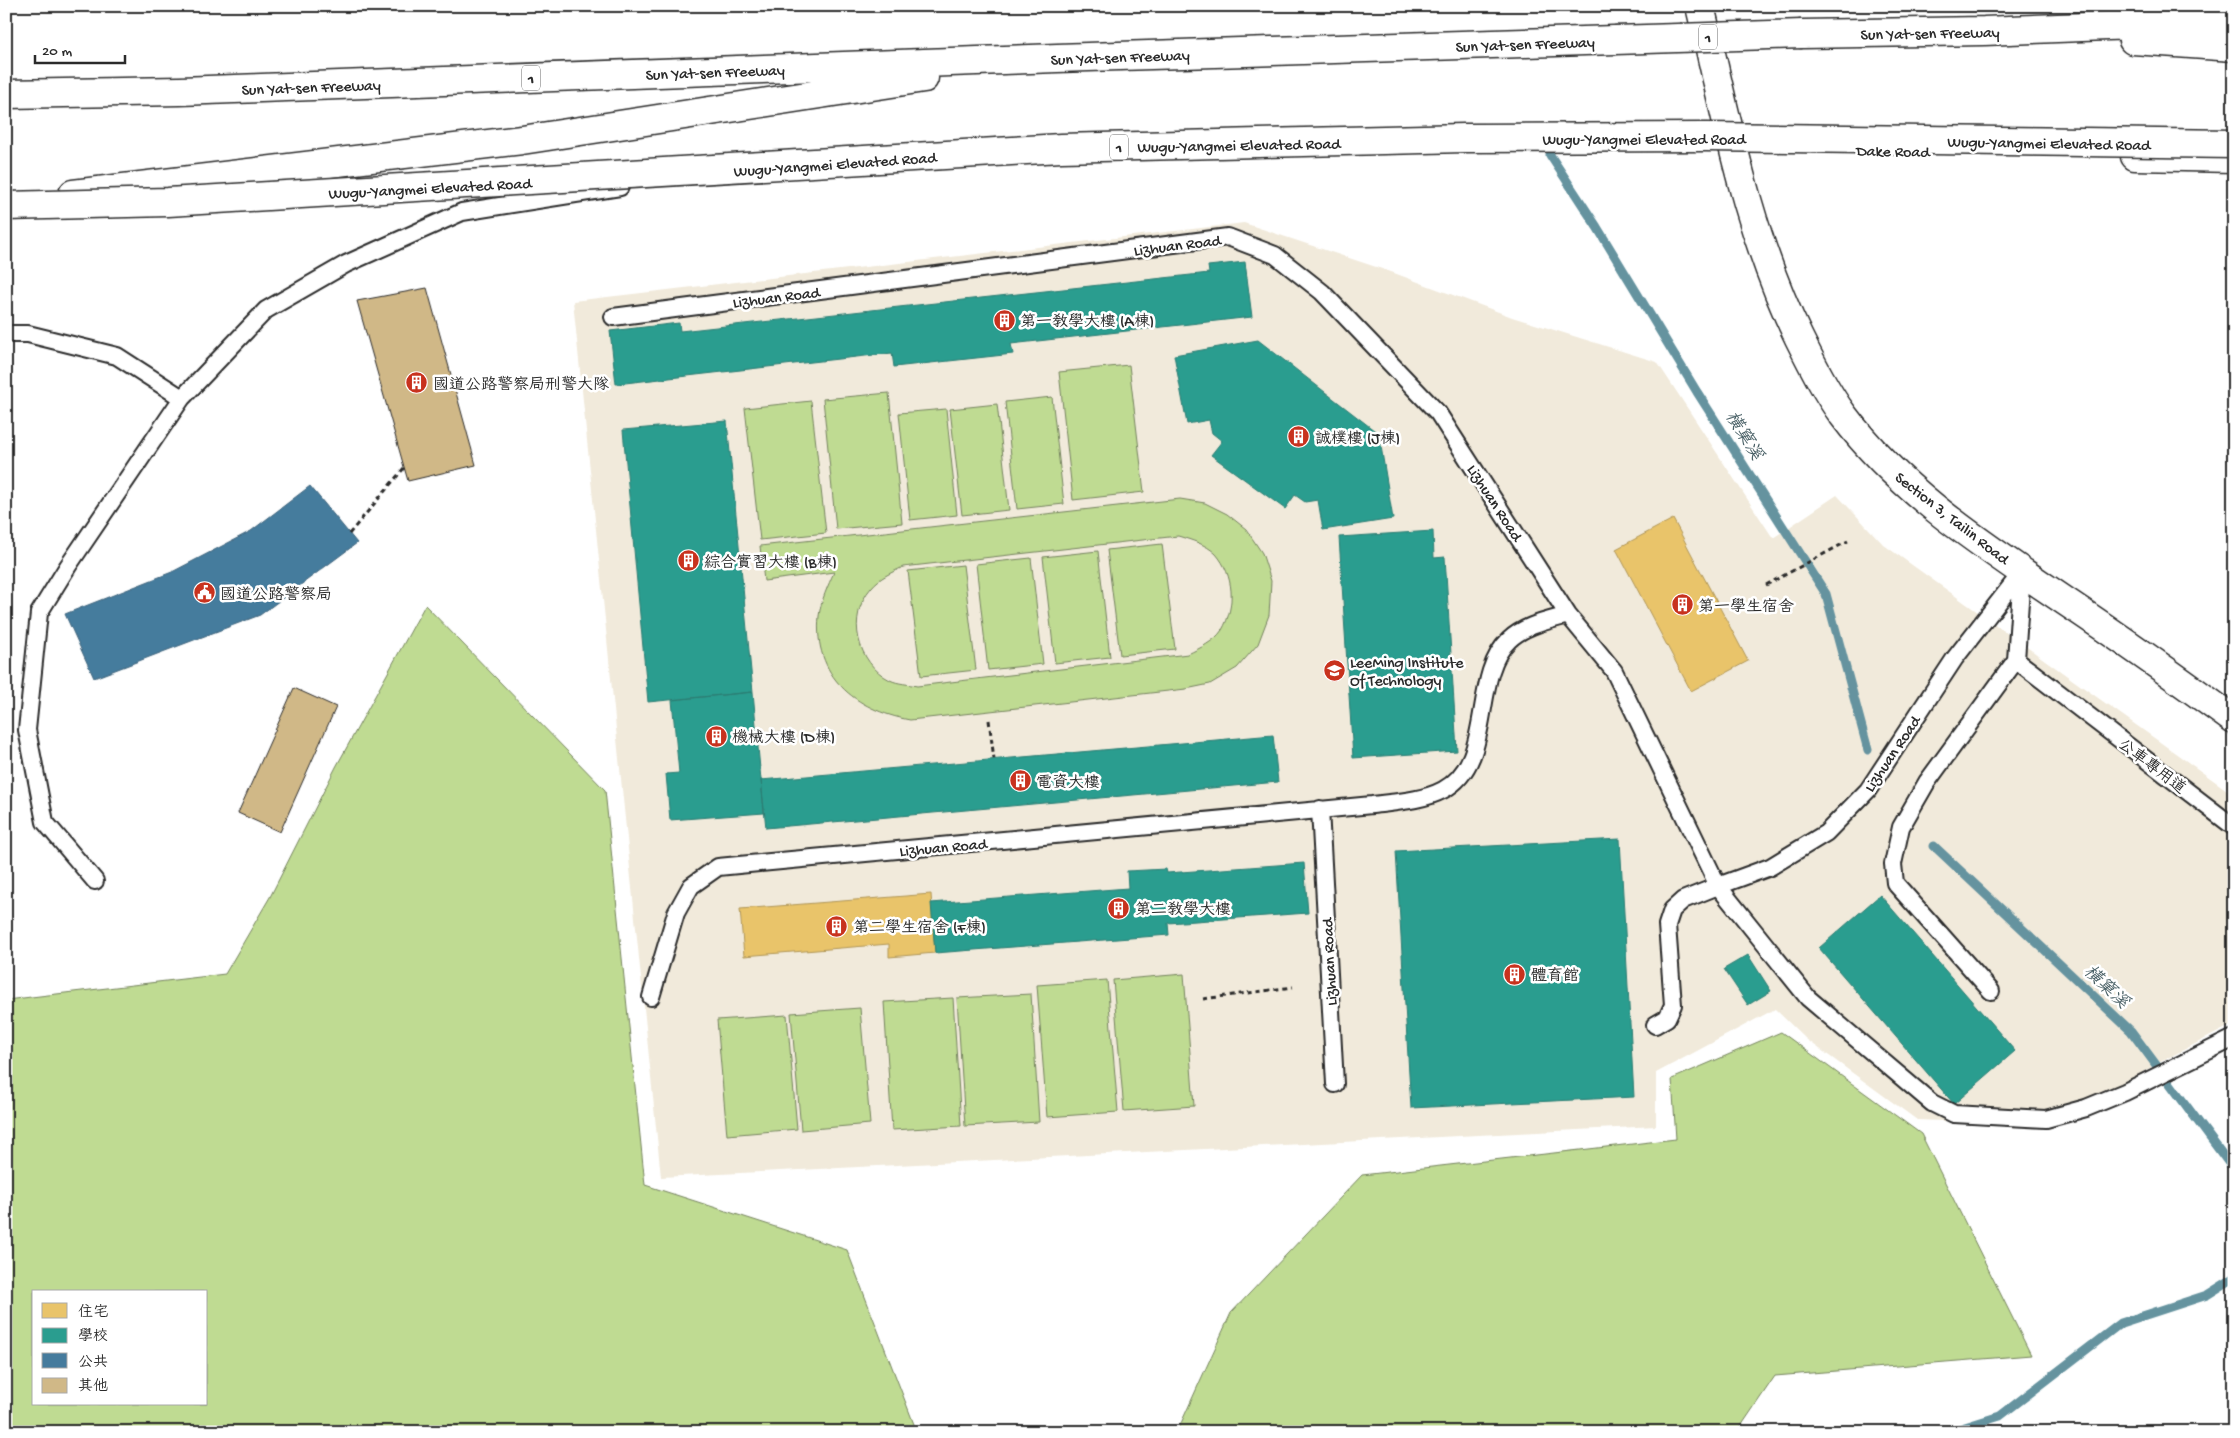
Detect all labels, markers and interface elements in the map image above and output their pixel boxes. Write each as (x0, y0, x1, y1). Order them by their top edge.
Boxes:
road number: 1 (1699, 24, 1717, 50)
street label: Sun Yat-sen Freeway (1860, 25, 2000, 46)
scale bar (35, 32, 125, 64)
street label: Sun Yat-sen Freeway (1455, 35, 1595, 58)
text: 20 m (42, 43, 72, 61)
street label: Sun Yat-sen Freeway (1050, 48, 1190, 71)
street label: Sun Yat-sen Freeway (645, 63, 785, 86)
road number: 1 (522, 66, 540, 90)
street label: Sun Yat-sen Freeway (241, 78, 381, 101)
street label: Wugu-Yangmei Elevated Road (1542, 132, 1747, 151)
road number: 1 (1110, 134, 1128, 160)
street label: Wugu-Yangmei Elevated Road (1947, 134, 2152, 157)
street label: Wugu-Yangmei Elevated Road (1137, 136, 1342, 159)
street label: Dake Road (1855, 143, 1931, 164)
street label: Wugu-Yangmei Elevated Road (733, 150, 939, 183)
street label: Wugu-Yangmei Elevated Road (328, 176, 534, 205)
street label: Lizhuan Road (1133, 233, 1224, 262)
street label: Lizhuan Road (732, 285, 823, 314)
building icon: 第一教學大樓 (A棟) (992, 308, 1016, 332)
place label: 第一教學大樓 (A棟) (1020, 312, 1154, 333)
building icon: 國道公路警察局刑警大隊 (405, 371, 429, 395)
place label: 國道公路警察局刑警大隊 (433, 375, 609, 396)
water label: 橫窠溪 (1720, 407, 1767, 466)
building icon: 誠樸樓 (J棟) (1287, 425, 1311, 449)
place label: 誠樸樓 (J棟) (1315, 429, 1400, 450)
street label: Lizhuan Road (1461, 462, 1526, 547)
street label: Section 3, Tailin Road (1890, 469, 2013, 571)
building icon: 綜合實習大樓 (B棟) (676, 549, 700, 573)
place label: 綜合實習大樓 (B棟) (704, 553, 837, 574)
public building icon: 國道公路警察局 (192, 581, 216, 605)
place label: 國道公路警察局 (220, 585, 332, 606)
building icon: 第一學生宿舍 (1670, 593, 1694, 617)
place label: 第一學生宿舍 (1698, 597, 1794, 618)
place label: LeeMing Institute Of Technology (1350, 655, 1464, 692)
school or university icon: LeeMing Institute Of Technology (1322, 658, 1346, 682)
street label: Lizhuan Road (1862, 712, 1927, 797)
building icon: 機械大樓 (D棟) (704, 724, 728, 748)
place label: 機械大樓 (D棟) (732, 728, 835, 749)
street label: 公車專用道 (2113, 735, 2190, 799)
building icon: 電資大樓 (1008, 769, 1032, 793)
place label: 電資大樓 (1036, 773, 1100, 794)
street label: Lizhuan Road (899, 836, 989, 863)
building icon: 第二教學大樓 (1107, 896, 1131, 920)
place label: 第二教學大樓 (1135, 900, 1231, 921)
building icon: 第二學生宿舍 (F棟) (825, 914, 849, 938)
street label: Lizhuan Road (1320, 916, 1343, 1006)
place label: 第二學生宿舍 (F棟) (853, 918, 986, 939)
water label: 橫窠溪 (2078, 961, 2134, 1015)
building icon: 體育館 (1503, 962, 1527, 986)
place label: 體育館 (1531, 966, 1579, 987)
legend (32, 1290, 208, 1406)
text: 住宅 (78, 1304, 108, 1322)
text: 學校 (78, 1327, 108, 1346)
text: 公共 (78, 1354, 108, 1372)
text: 其他 (78, 1377, 108, 1396)

